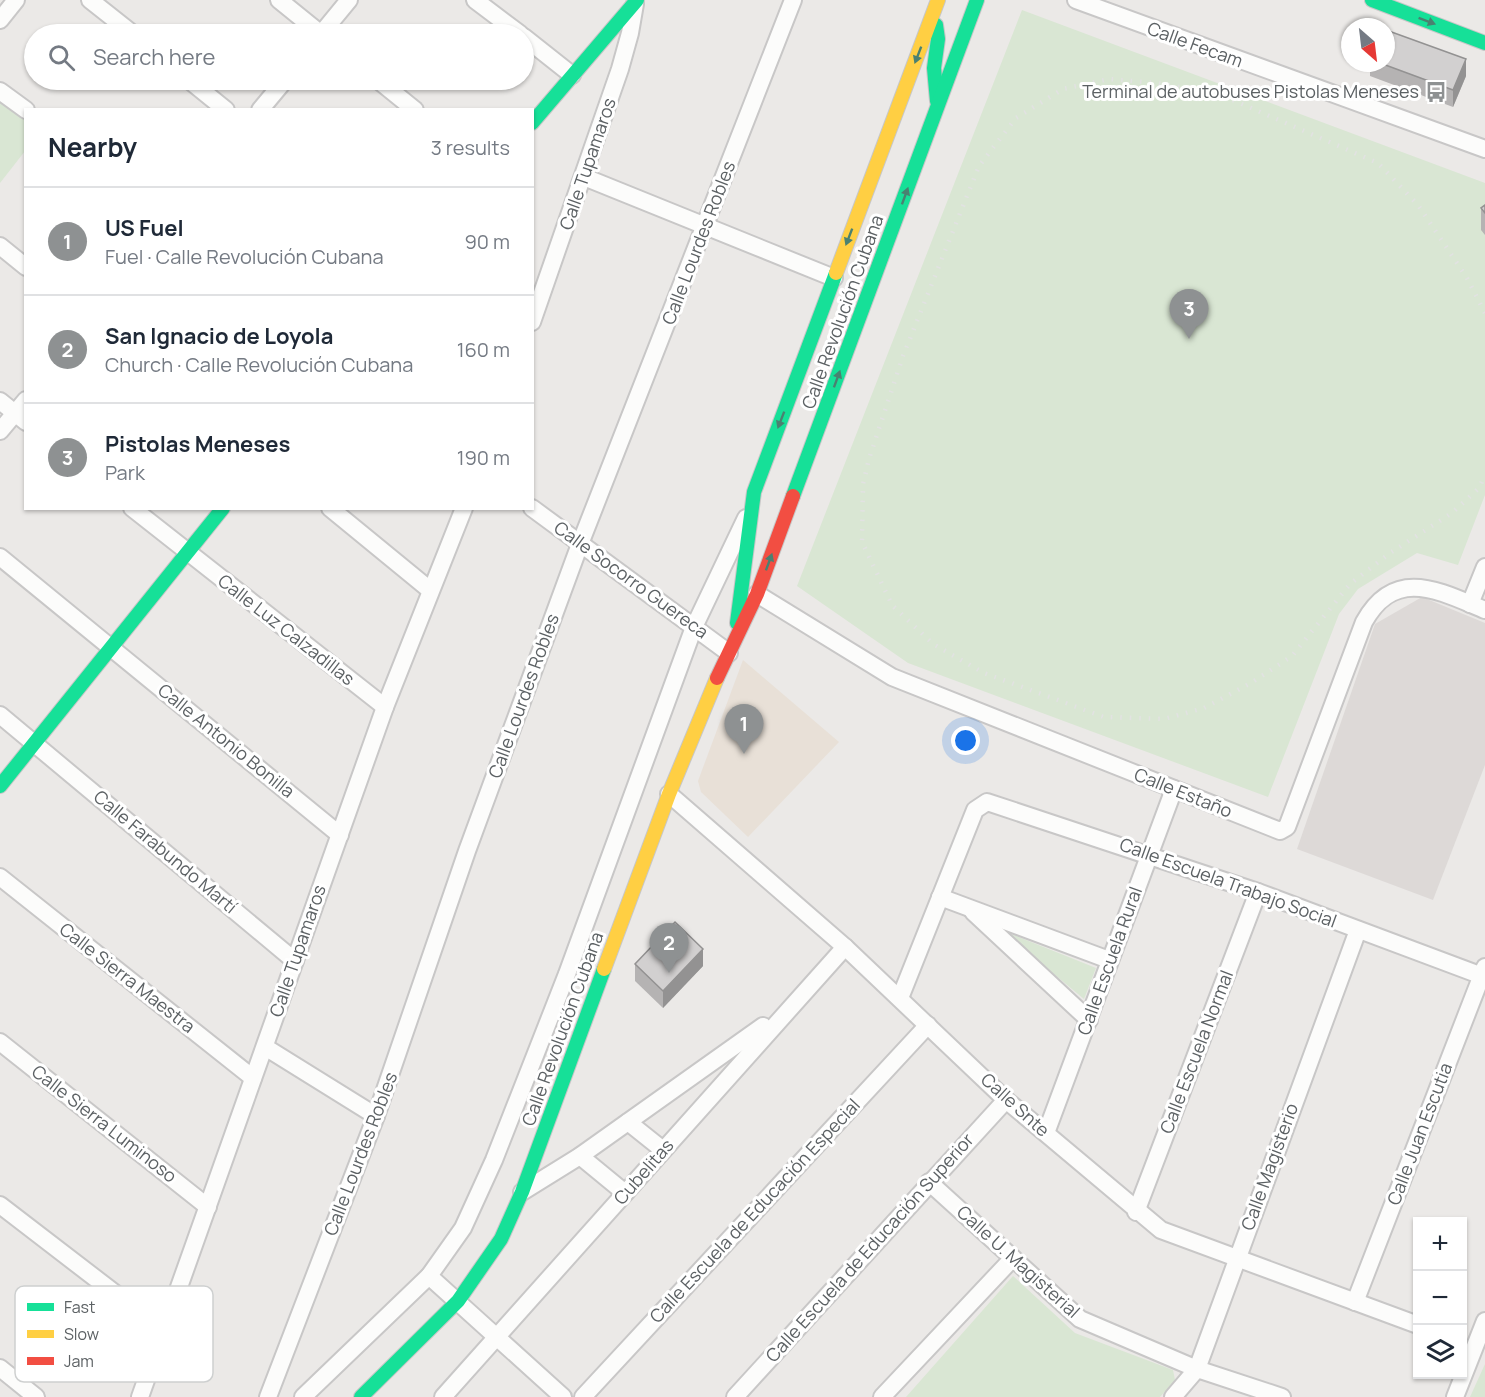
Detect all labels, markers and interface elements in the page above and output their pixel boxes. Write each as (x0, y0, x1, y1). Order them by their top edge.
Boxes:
street label: Calle Fecam (1144, 16, 1246, 72)
one-way arrow (1418, 16, 1436, 26)
north arrow (1341, 18, 1395, 72)
search box (24, 24, 534, 90)
icon: search (45, 41, 78, 74)
text: Search here (93, 42, 215, 72)
one-way arrow (913, 46, 922, 64)
place label: Terminal de autobuses Pistolas Meneses (1082, 79, 1419, 103)
bus stop icon: Terminal de autobuses Pistolas Meneses (1424, 80, 1448, 104)
street label: Calle Tupamaros (553, 94, 621, 233)
text: Nearby (48, 129, 137, 165)
text: 3 results (431, 134, 510, 161)
street label: Calle Lourdes Robles (656, 157, 740, 328)
one-way arrow (900, 187, 910, 205)
street label: Calle Revolución Cubana (796, 211, 888, 412)
text: US Fuel (105, 213, 184, 243)
text: 1 (63, 228, 72, 255)
text: 90 m (464, 228, 510, 255)
one-way arrow (844, 229, 854, 247)
text: Fuel · Calle Revolución Cubana (105, 243, 384, 270)
pin: 3 (1170, 290, 1208, 339)
text: San Ignacio de Loyola (105, 321, 333, 351)
text: 2 (62, 336, 73, 363)
text: 160 m (457, 336, 510, 363)
text: Church · Calle Revolución Cubana (105, 351, 413, 378)
one-way arrow (833, 370, 842, 388)
one-way arrow (776, 411, 785, 429)
text: Pistolas Meneses (105, 429, 290, 459)
text: 3 (62, 444, 73, 471)
text: 190 m (457, 444, 510, 471)
text: Park (105, 459, 145, 486)
street label: Calle Socorro Guereca (550, 515, 714, 643)
one-way arrow (765, 553, 775, 571)
street label: Calle Luz Calzadillas (213, 568, 360, 690)
street label: Calle Lourdes Robles (482, 610, 564, 781)
street label: Calle Antonio Bonilla (153, 678, 300, 803)
pin: 1 (724, 704, 764, 754)
your location (951, 726, 980, 755)
street label: Calle Estaño (1131, 762, 1236, 823)
street label: Calle Farabundo Martí (89, 784, 242, 918)
street label: Calle Escuela Trabajo Social (1116, 832, 1340, 933)
street label: Calle Tupamaros (263, 881, 331, 1020)
street label: Calle Escuela Rural (1071, 883, 1147, 1038)
street label: Calle Sierra Maestra (55, 917, 200, 1038)
pin: 2 (650, 924, 688, 973)
street label: Calle Revolución Cubana (516, 928, 608, 1129)
street label: Calle Escuela Normal (1154, 967, 1238, 1137)
street label: Calle Sierra Luminoso (27, 1059, 182, 1187)
street label: Calle Juan Escutia (1381, 1059, 1457, 1208)
street label: Calle Snte (976, 1067, 1055, 1141)
street label: Calle Lourdes Robles (318, 1068, 402, 1239)
street label: Calle Escuela de Educación Especial (644, 1093, 865, 1328)
street label: Calle Magisterio (1235, 1100, 1303, 1234)
street label: Calle Escuela de Educación Superior (760, 1127, 979, 1367)
street label: Cubelitas (608, 1133, 678, 1209)
street label: Calle U. Magisterial (952, 1200, 1085, 1323)
map controls (1413, 1217, 1467, 1379)
button: + (1413, 1217, 1467, 1271)
button: − (1413, 1271, 1467, 1325)
legend (15, 1286, 213, 1382)
text: Fast (64, 1296, 95, 1318)
text: Slow (64, 1323, 99, 1345)
button: layers (1413, 1325, 1467, 1379)
text: Jam (64, 1350, 94, 1372)

